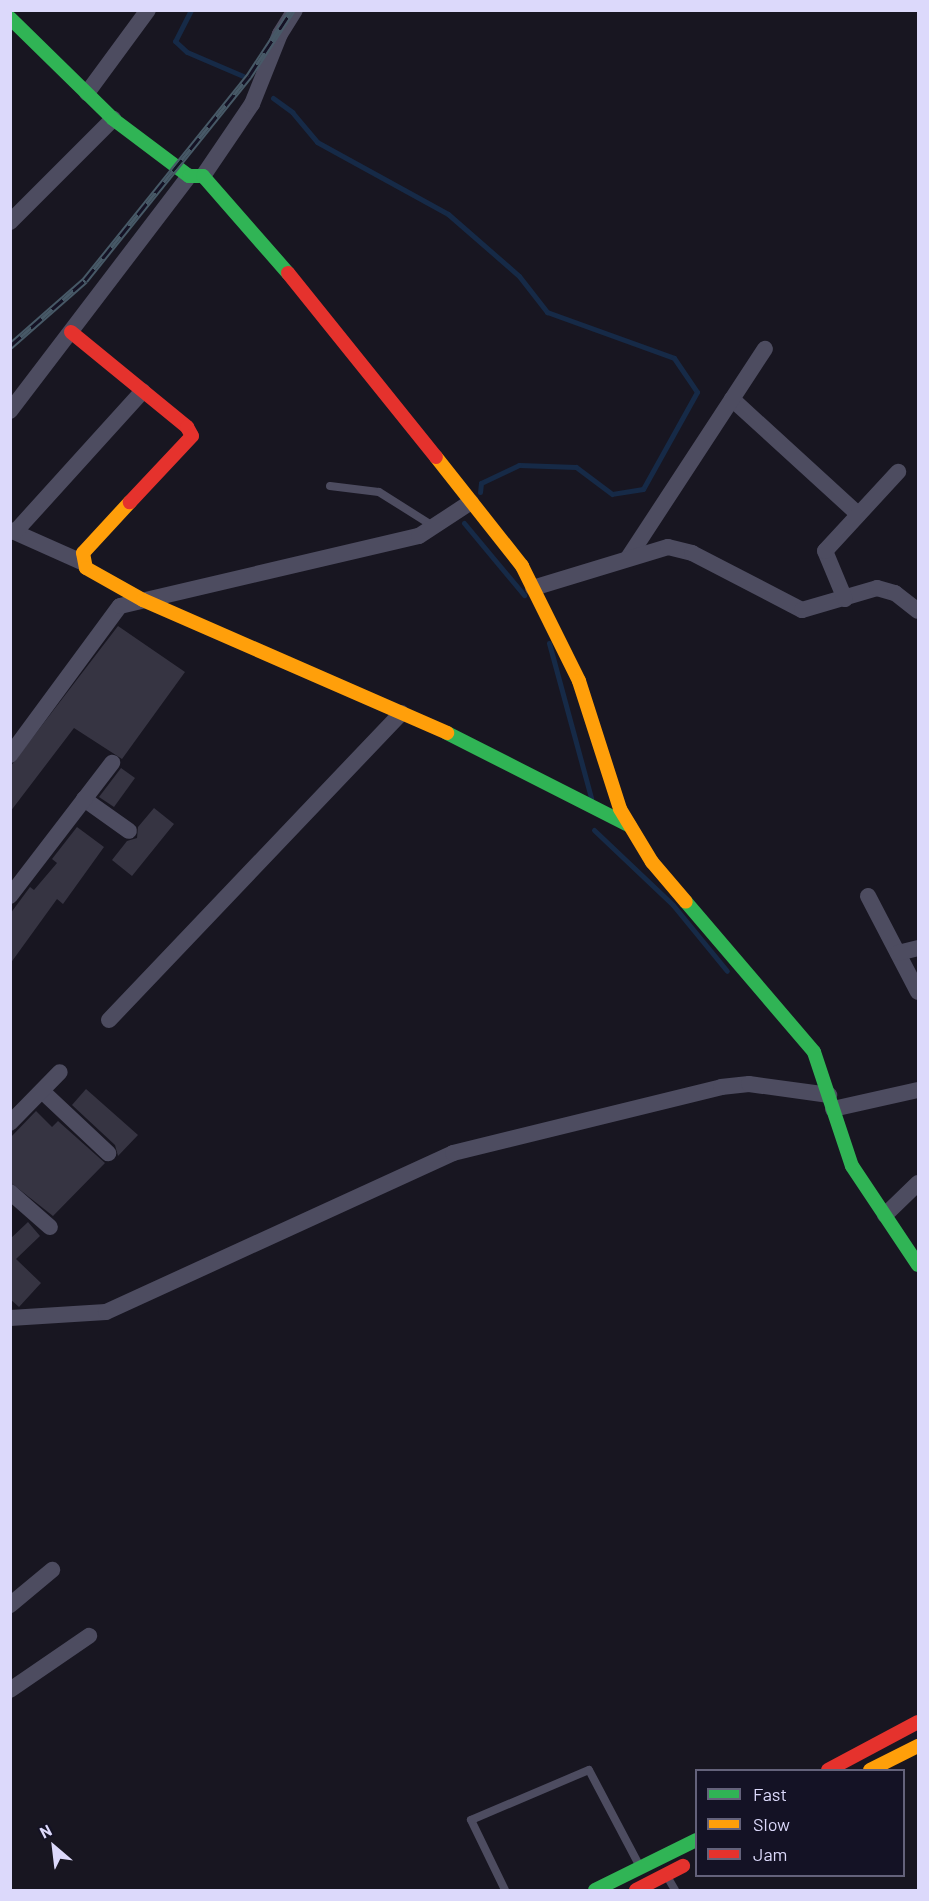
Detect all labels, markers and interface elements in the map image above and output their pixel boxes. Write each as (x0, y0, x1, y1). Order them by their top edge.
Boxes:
legend (695, 1769, 905, 1877)
text: Fast (753, 1783, 787, 1805)
text: Slow (753, 1813, 790, 1835)
north arrow (24, 1817, 84, 1877)
text: N (36, 1820, 54, 1842)
text: Jam (753, 1843, 787, 1865)

